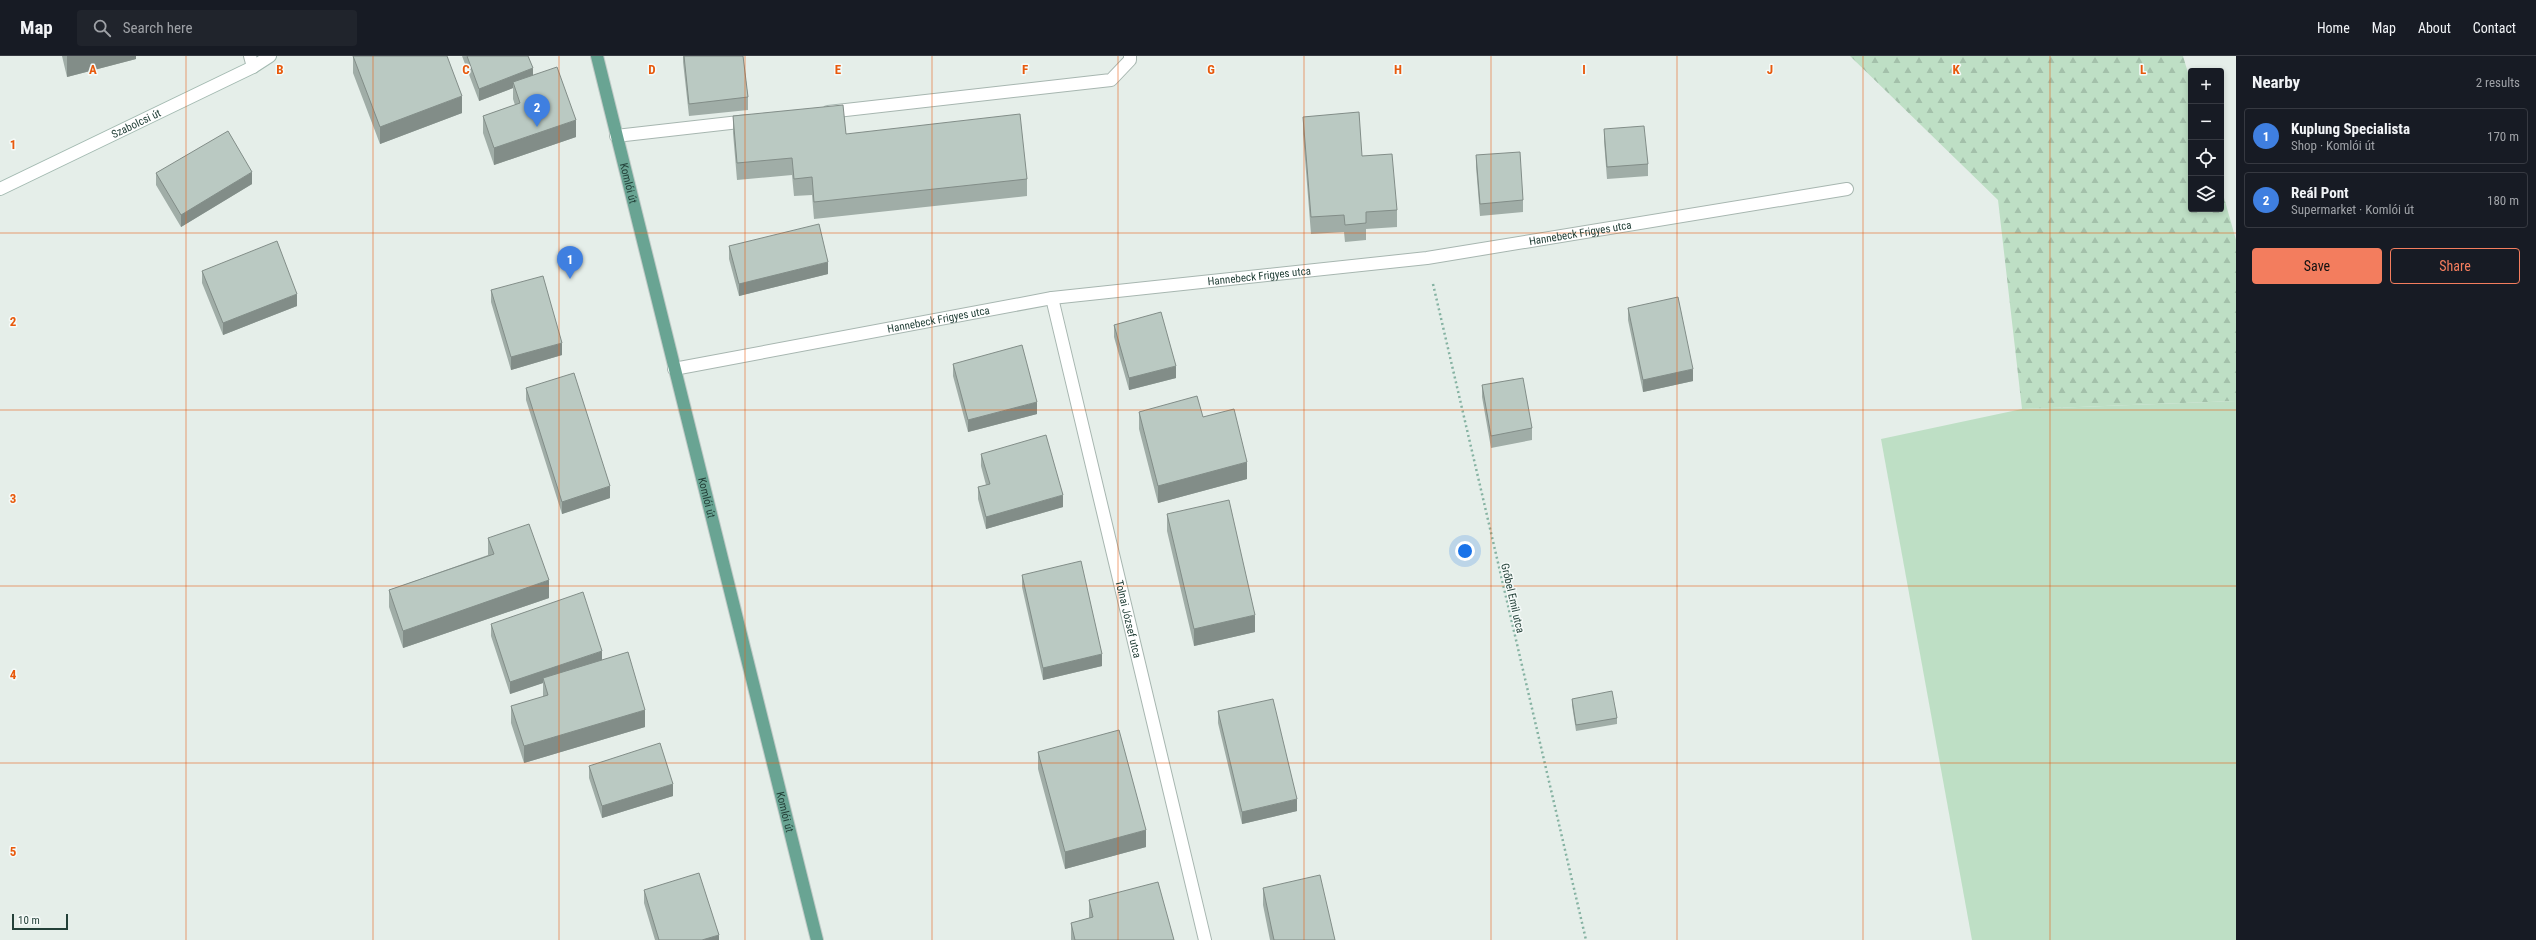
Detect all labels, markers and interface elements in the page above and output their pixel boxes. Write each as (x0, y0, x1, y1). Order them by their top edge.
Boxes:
search box (77, 10, 357, 46)
text: Map (20, 16, 53, 39)
icon: search (91, 17, 113, 39)
text: Search here (123, 19, 193, 37)
text: Home (2317, 20, 2350, 36)
text: Map (2372, 20, 2396, 36)
text: About (2418, 20, 2451, 36)
text: Contact (2473, 20, 2516, 36)
text: A (89, 62, 97, 77)
text: B (276, 62, 284, 77)
text: C (462, 62, 470, 77)
text: D (648, 62, 656, 77)
text: E (835, 62, 842, 77)
text: F (1022, 62, 1028, 77)
text: G (1207, 62, 1215, 77)
text: H (1394, 62, 1402, 77)
text: I (1582, 62, 1586, 77)
text: J (1767, 62, 1773, 77)
text: K (1952, 62, 1960, 77)
text: L (2140, 62, 2146, 77)
map controls (2188, 68, 2224, 212)
button: + (2188, 68, 2224, 104)
text: Nearby (2252, 72, 2300, 92)
text: 2 results (2476, 75, 2520, 90)
pin: 2 (524, 94, 550, 127)
button: − (2188, 104, 2224, 140)
street label: Szabolcsi út (109, 106, 163, 141)
text: Kuplung Specialista (2291, 120, 2410, 138)
text: 1 (2263, 129, 2269, 144)
text: 170 m (2487, 129, 2519, 144)
text: 1 (10, 137, 16, 152)
text: Shop · Komlói út (2291, 138, 2375, 153)
button: locate (2188, 140, 2224, 176)
street label: Komlói út (617, 162, 639, 205)
button: layers (2188, 176, 2224, 212)
text: Reál Pont (2291, 184, 2349, 202)
text: 2 (2263, 193, 2269, 208)
text: 180 m (2487, 193, 2519, 208)
text: Supermarket · Komlói út (2291, 202, 2414, 217)
street label: Hannebeck Frigyes utca (1528, 218, 1633, 248)
pin: 1 (557, 246, 583, 279)
button: Save (2252, 248, 2382, 284)
button: Share (2390, 248, 2520, 284)
street label: Hannebeck Frigyes utca (1207, 264, 1312, 288)
street label: Hannebeck Frigyes utca (886, 304, 991, 336)
text: 2 (10, 314, 17, 329)
street label: Komlói út (695, 476, 718, 519)
text: 3 (10, 491, 16, 506)
your location (1455, 541, 1475, 561)
street label: Grőbel Emil utca (1498, 562, 1527, 634)
street label: Tolnai József utca (1112, 579, 1144, 659)
text: 4 (10, 667, 17, 682)
street label: Komlói út (773, 790, 796, 834)
text: 5 (10, 844, 17, 859)
scale bar (12, 912, 68, 931)
text: 10 m (18, 914, 40, 927)

